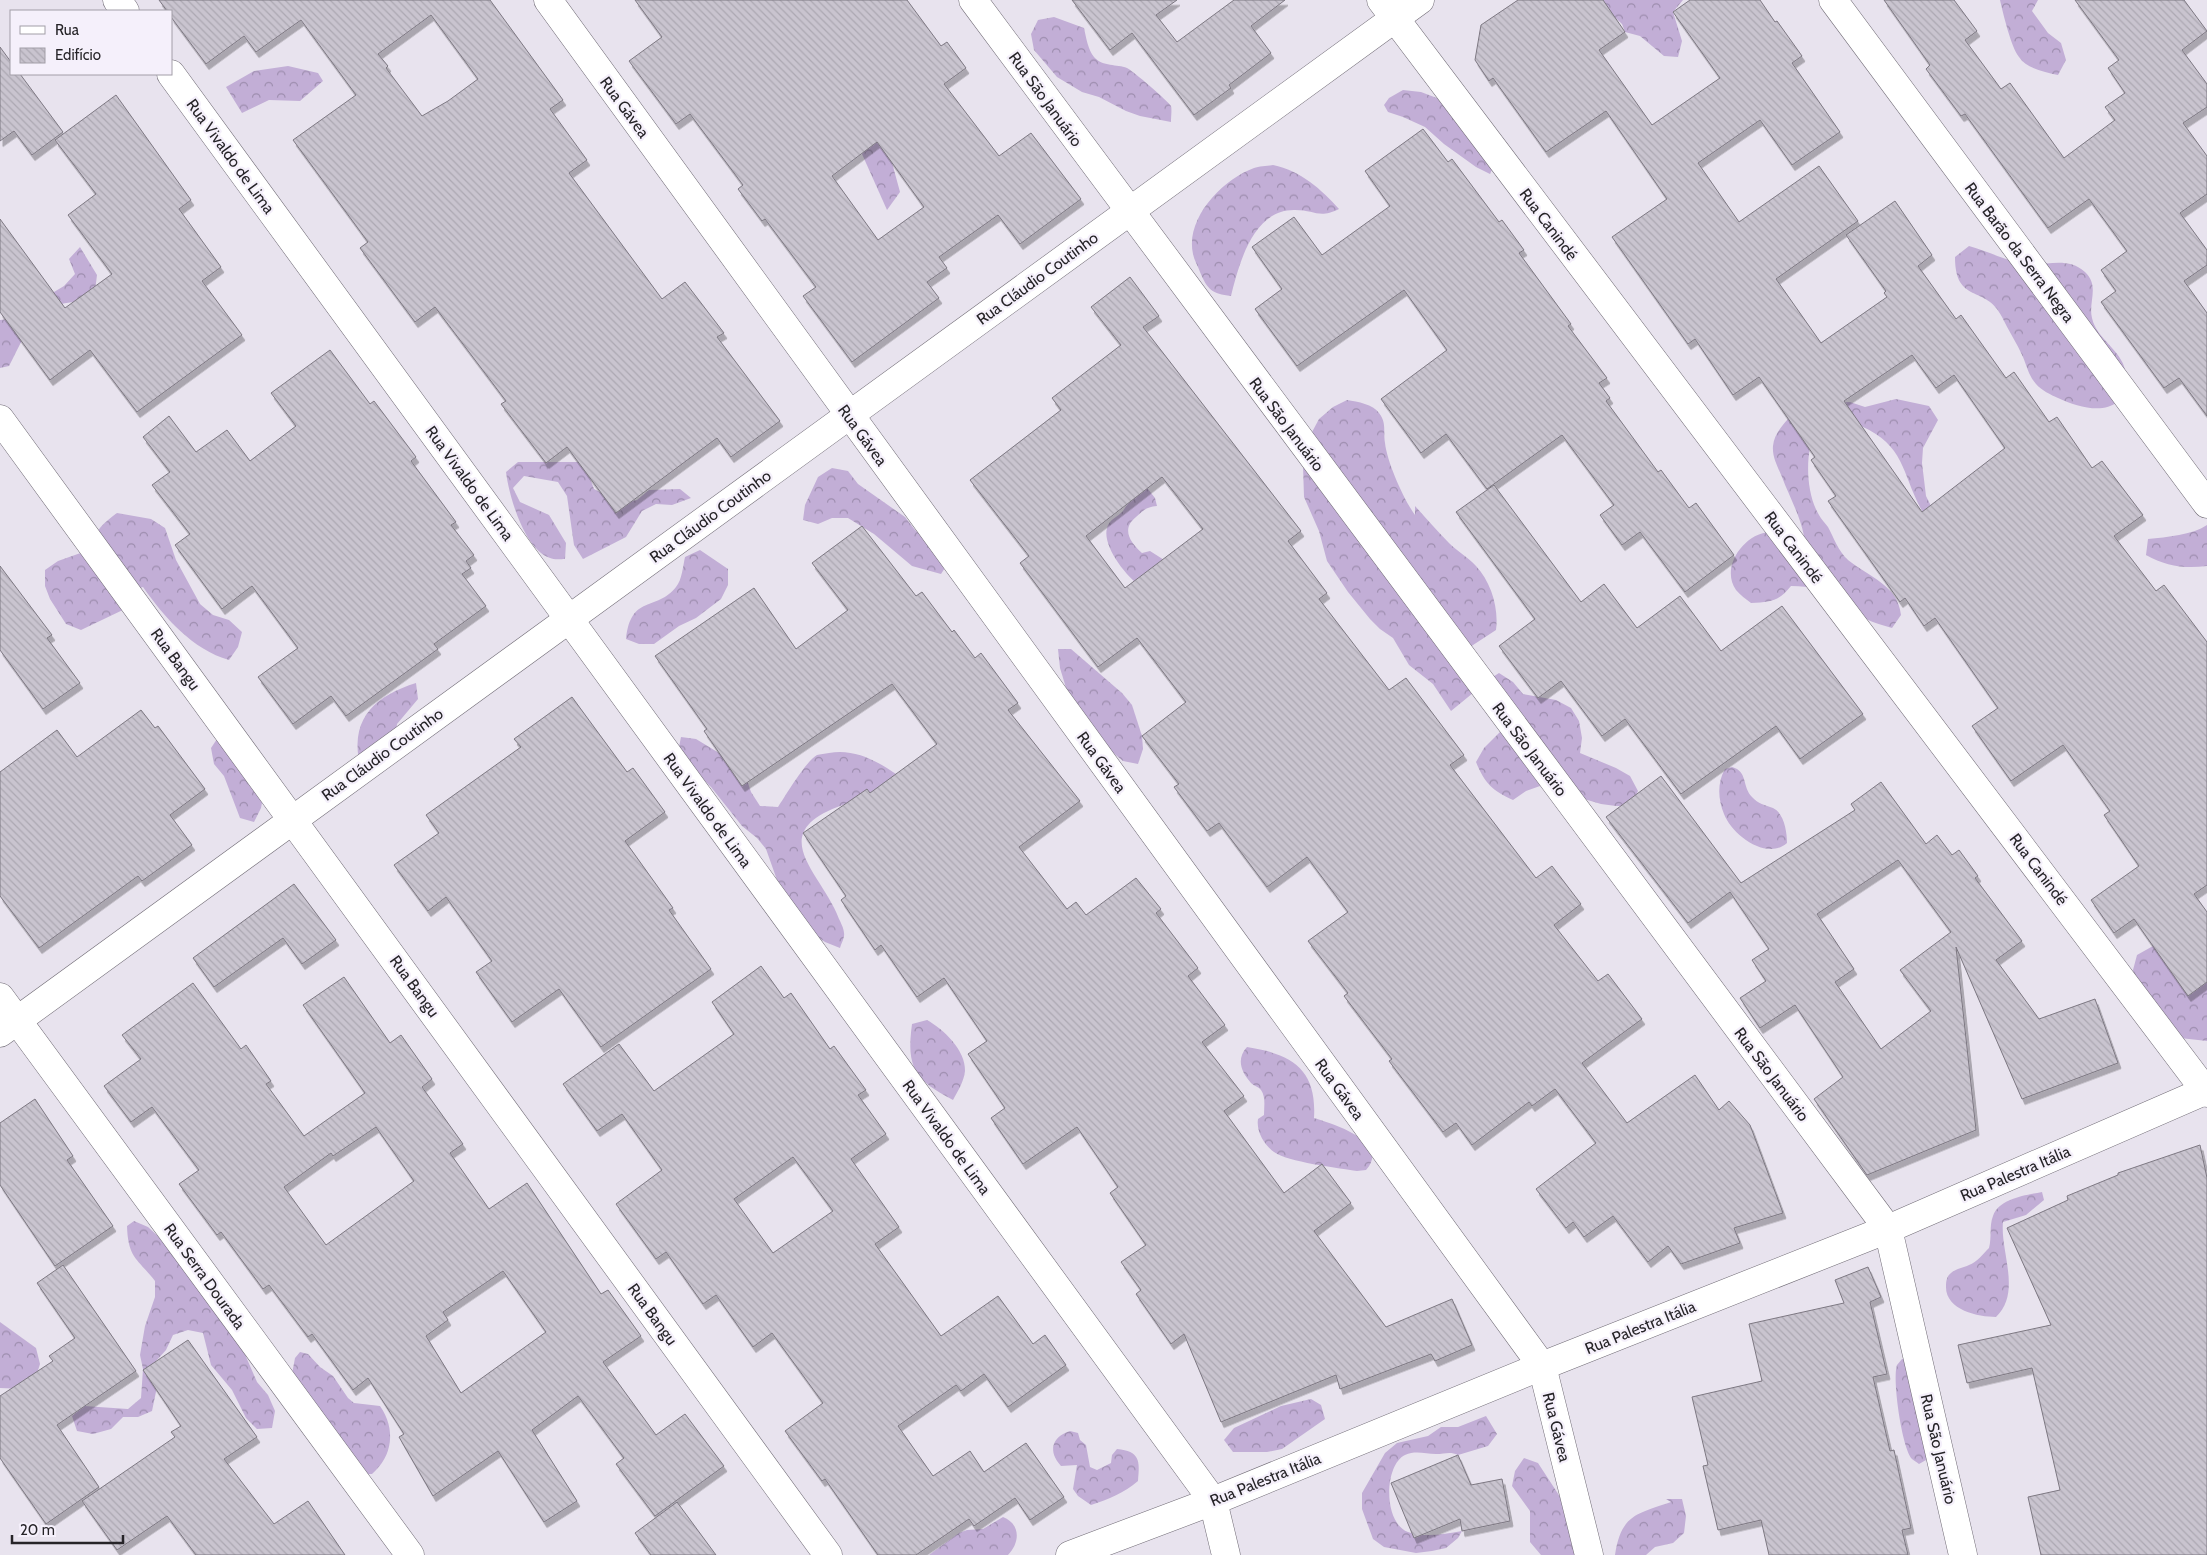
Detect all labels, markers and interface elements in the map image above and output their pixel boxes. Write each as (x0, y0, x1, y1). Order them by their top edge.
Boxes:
legend (10, 10, 172, 75)
text: Rua (55, 21, 80, 39)
text: Edifício (55, 46, 101, 64)
street label: Rua São Januário (1005, 48, 1086, 151)
street label: Rua Gávea (596, 73, 653, 142)
street label: Rua Vivaldo de Lima (183, 95, 279, 218)
street label: Rua Barão da Serra Negra (1961, 179, 2079, 326)
street label: Rua Canindé (1515, 185, 1582, 264)
street label: Rua Cláudio Coutinho (973, 228, 1102, 329)
street label: Rua São Januário (1245, 374, 1328, 475)
street label: Rua Gávea (834, 401, 891, 470)
street label: Rua Vivaldo de Lima (422, 422, 518, 545)
street label: Rua Cláudio Coutinho (646, 466, 775, 567)
street label: Rua Canindé (1760, 508, 1827, 587)
street label: Rua Bangu (147, 625, 204, 694)
street label: Rua São Januário (1488, 699, 1571, 800)
street label: Rua Cláudio Coutinho (318, 704, 447, 805)
street label: Rua Gávea (1073, 728, 1130, 797)
street label: Rua Vivaldo de Lima (660, 749, 756, 872)
street label: Rua Canindé (2005, 830, 2072, 909)
street label: Rua Bangu (386, 952, 443, 1021)
street label: Rua São Januário (1730, 1024, 1813, 1125)
street label: Rua Gávea (1311, 1055, 1368, 1124)
street label: Rua Vivaldo de Lima (899, 1076, 995, 1199)
street label: Rua Palestra Itália (1957, 1142, 2073, 1205)
street label: Rua Serra Dourada (160, 1220, 249, 1333)
street label: Rua Bangu (624, 1280, 681, 1349)
street label: Rua Palestra Itália (1582, 1296, 1699, 1358)
street label: Rua Gávea (1539, 1390, 1574, 1464)
street label: Rua São Januário (1917, 1392, 1960, 1506)
street label: Rua Palestra Itália (1207, 1448, 1324, 1510)
scale bar (12, 1512, 124, 1544)
text: 20 m (20, 1521, 55, 1539)

